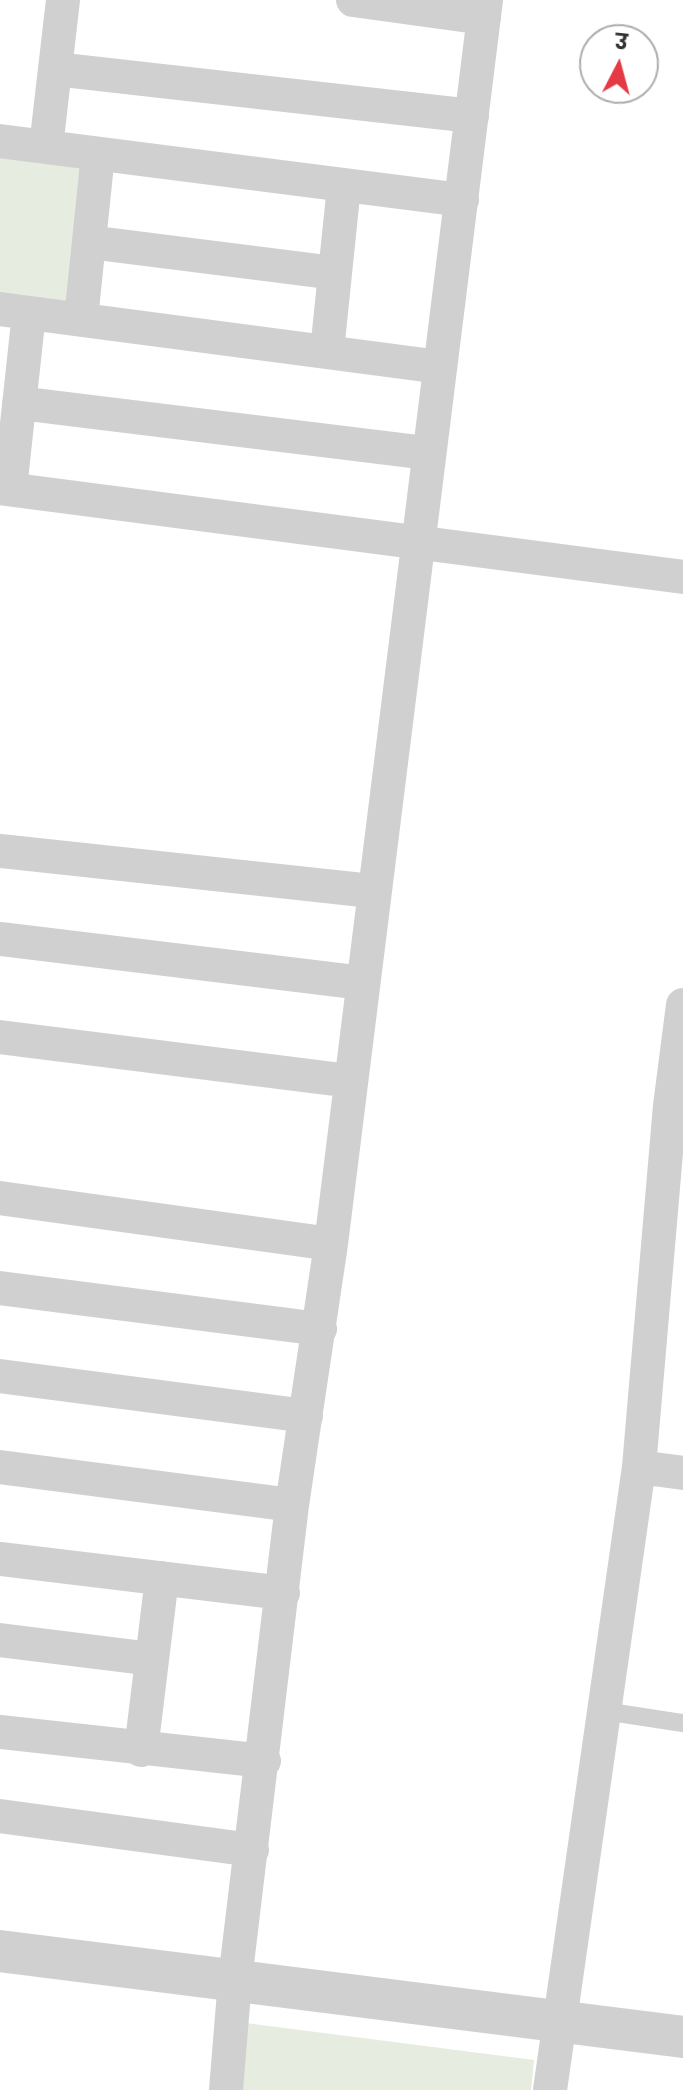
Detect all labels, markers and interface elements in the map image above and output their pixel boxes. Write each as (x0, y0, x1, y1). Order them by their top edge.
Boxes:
north arrow (579, 24, 659, 104)
text: उ (614, 26, 629, 58)

